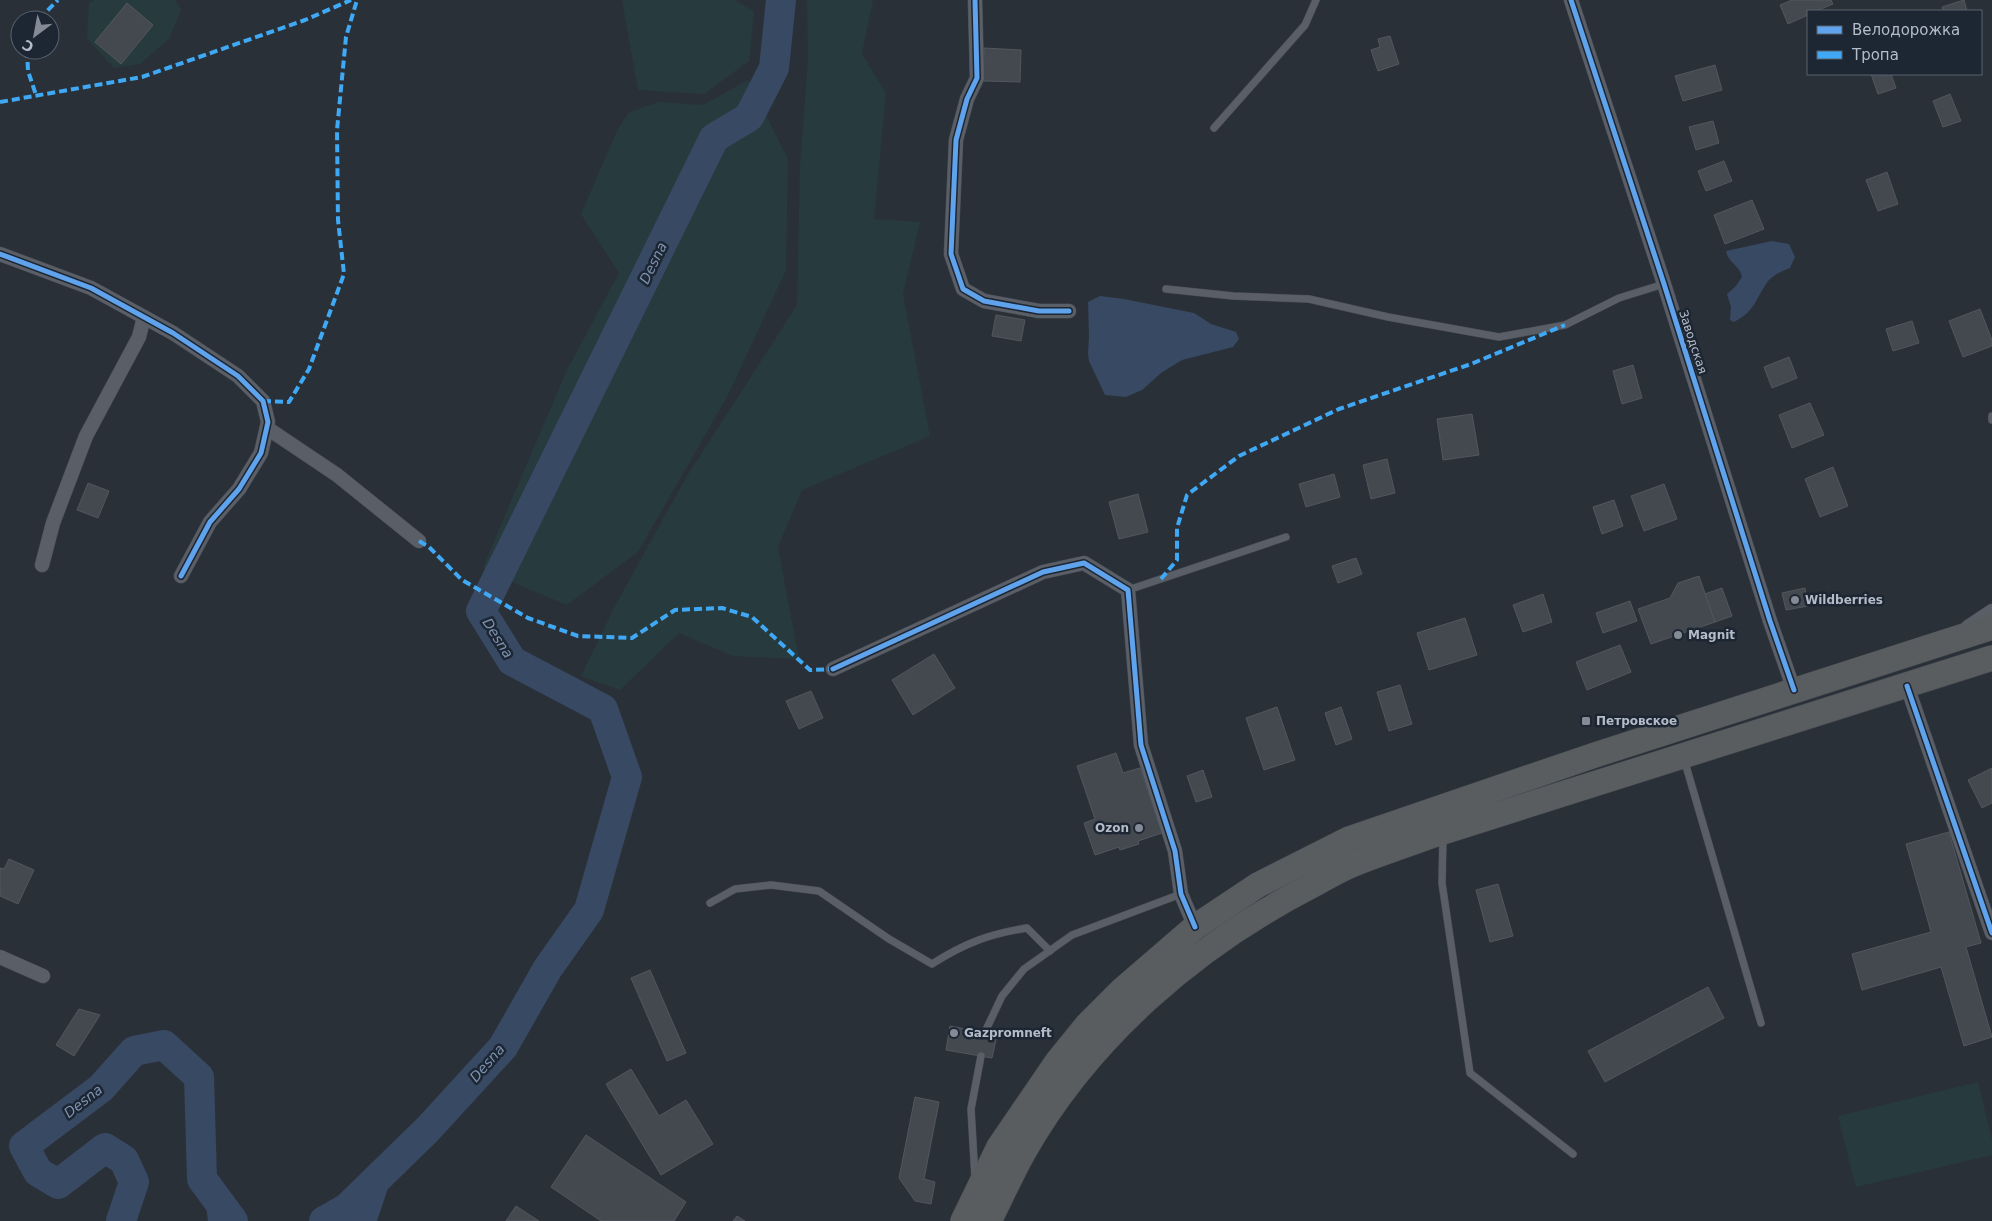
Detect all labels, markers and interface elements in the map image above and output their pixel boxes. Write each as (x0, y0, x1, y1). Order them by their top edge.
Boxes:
north arrow (10, 10, 60, 60)
legend (1807, 10, 1982, 75)
text: Велодорожка (1852, 21, 1960, 39)
text: С (20, 37, 37, 56)
text: Тропа (1851, 46, 1899, 64)
water label: Desna (636, 240, 670, 286)
street label: Заводская (1676, 308, 1710, 376)
place label: Wildberries (1805, 593, 1883, 607)
marker: Wildberries (1789, 594, 1801, 606)
water label: Desna (480, 615, 516, 661)
place label: Magnit (1688, 628, 1735, 642)
marker: Magnit (1672, 629, 1684, 641)
place label: Петровское (1596, 714, 1677, 728)
marker: Петровское (1580, 715, 1592, 727)
place label: Ozon (1095, 821, 1129, 835)
marker: Ozon (1133, 822, 1145, 834)
place label: Gazpromneft (964, 1026, 1052, 1040)
marker: Gazpromneft (948, 1027, 960, 1039)
water label: Desna (466, 1041, 508, 1085)
water label: Desna (61, 1081, 105, 1121)

